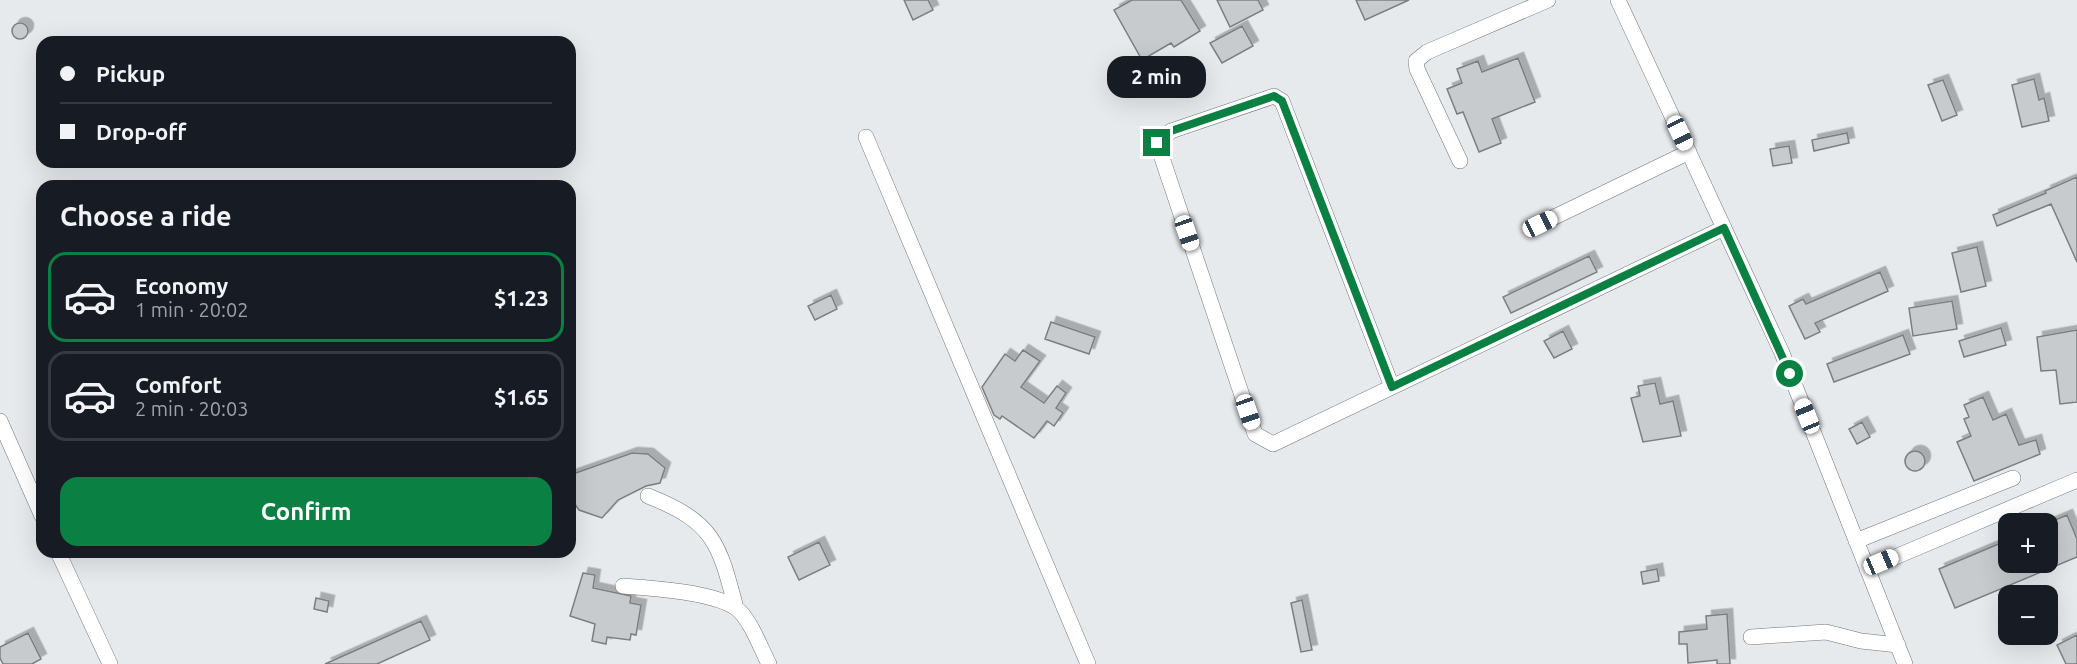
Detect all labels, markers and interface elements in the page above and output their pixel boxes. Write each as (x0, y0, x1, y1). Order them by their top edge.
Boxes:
callout: 2 min (1108, 56, 1206, 98)
text: Pickup (96, 61, 165, 86)
text: 2 min (1131, 65, 1182, 88)
car (1664, 113, 1696, 153)
text: Drop-off (96, 119, 186, 144)
route end (1143, 129, 1170, 156)
text: Choose a ride (60, 201, 232, 231)
car (1520, 208, 1560, 240)
car (1173, 213, 1201, 253)
icon: car (63, 270, 117, 324)
text: Economy (135, 273, 228, 298)
text: $1.23 (494, 285, 549, 310)
text: 1 min · 20:02 (135, 298, 249, 321)
route start (1776, 360, 1803, 387)
icon: car (63, 369, 117, 423)
text: Comfort (135, 372, 222, 397)
text: $1.65 (494, 384, 549, 409)
car (1234, 392, 1262, 432)
car (1792, 396, 1822, 436)
text: 2 min · 20:03 (135, 397, 249, 420)
button: Confirm (60, 477, 552, 546)
map controls (1998, 513, 2058, 645)
button: + (1998, 513, 2058, 573)
car (1861, 547, 1901, 577)
button: − (1998, 585, 2058, 645)

